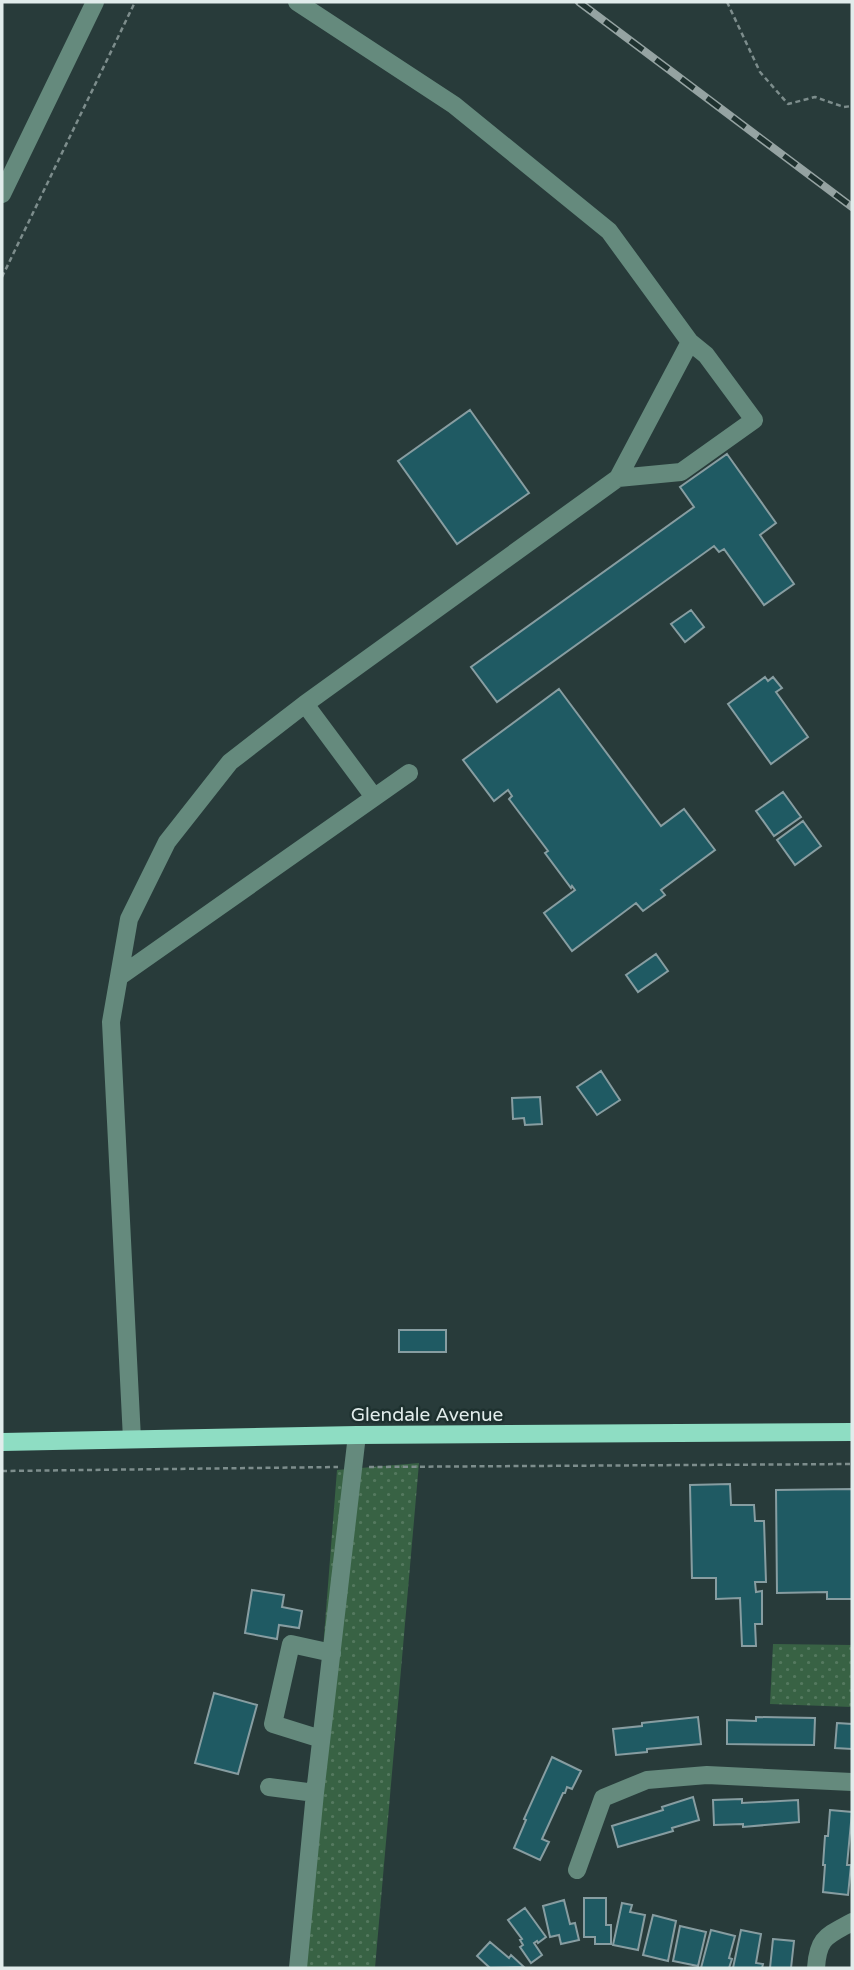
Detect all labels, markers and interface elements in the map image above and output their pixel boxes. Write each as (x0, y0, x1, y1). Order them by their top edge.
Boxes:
street label: Glendale Avenue (351, 1404, 503, 1426)

